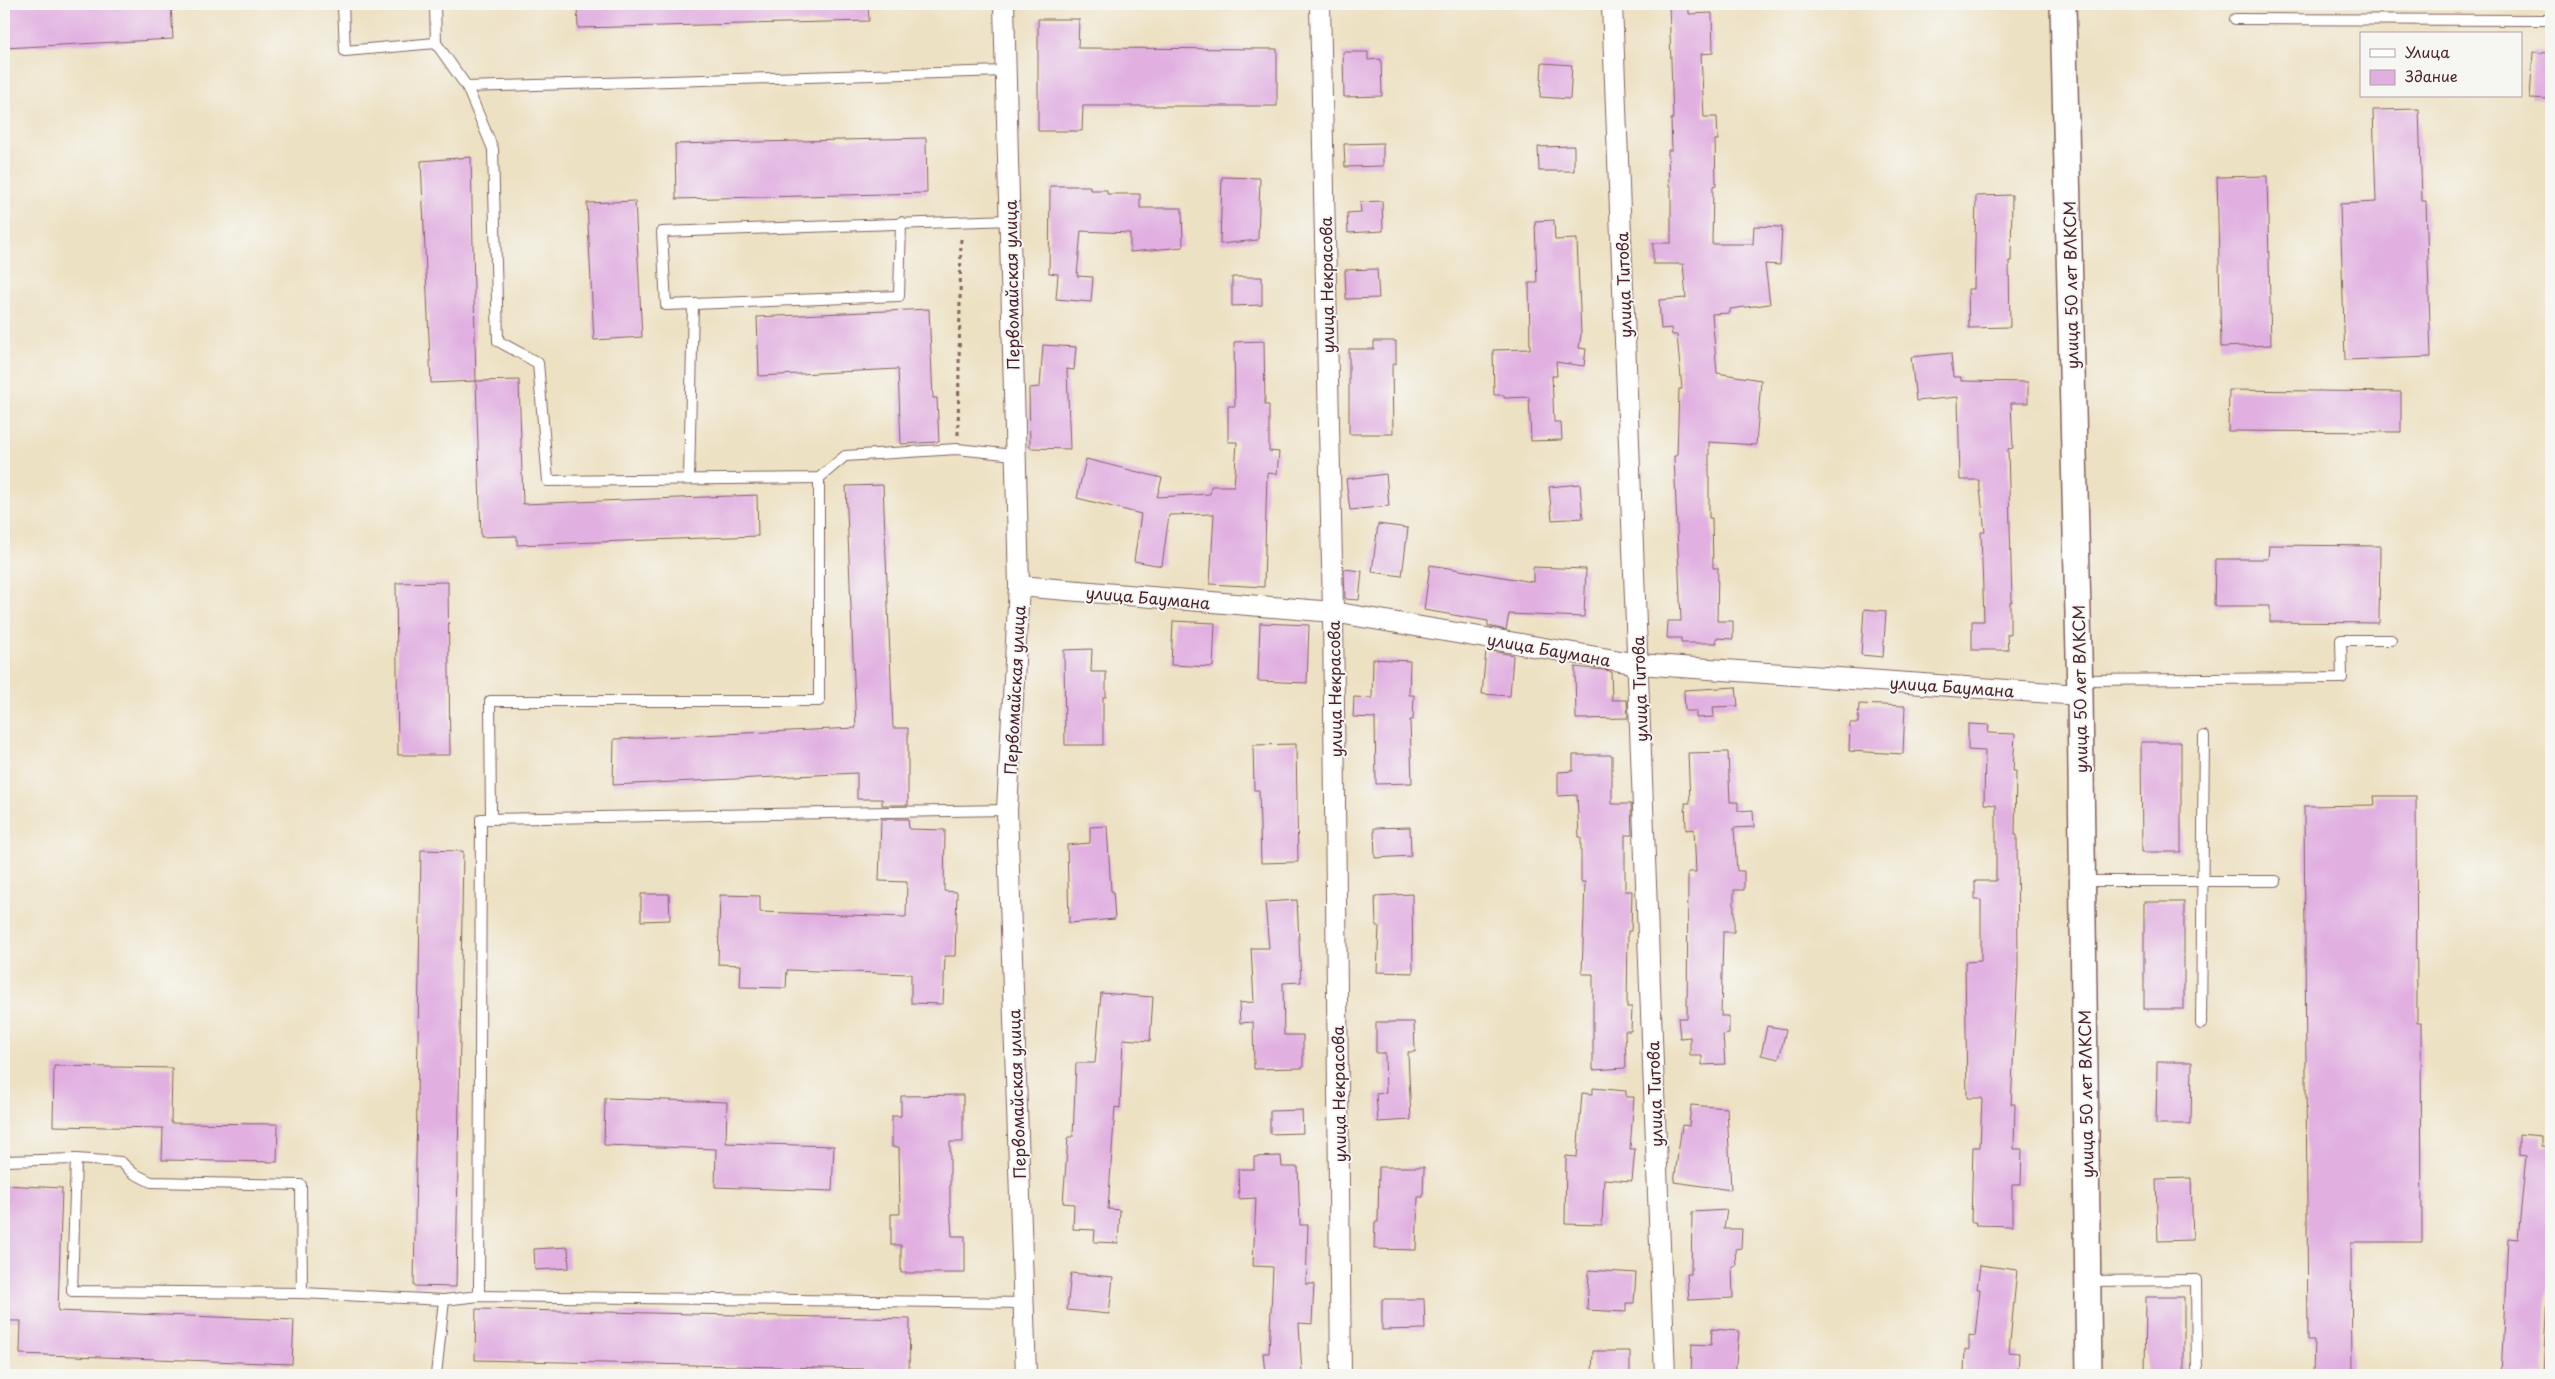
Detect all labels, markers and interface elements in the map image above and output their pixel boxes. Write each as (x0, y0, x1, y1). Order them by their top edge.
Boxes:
legend (2360, 32, 2522, 98)
text: Улица (2405, 40, 2450, 63)
text: Здание (2405, 64, 2458, 87)
street label: Первомайская улица (998, 200, 1024, 370)
street label: улица 50 лет ВЛКСМ (2057, 201, 2083, 369)
street label: улица Некрасова (1313, 216, 1339, 354)
street label: улица Титова (1609, 232, 1637, 338)
street label: улица Баумана (1085, 580, 1211, 614)
street label: Первомайская улица (998, 605, 1030, 775)
street label: улица 50 лет ВЛКСМ (2066, 605, 2092, 773)
street label: улица Некрасова (1321, 620, 1347, 758)
street label: улица Баумана (1485, 626, 1613, 672)
street label: улица Титова (1625, 636, 1653, 742)
street label: улица Баумана (1889, 670, 2015, 702)
street label: Первомайская улица (1001, 1009, 1031, 1179)
street label: улица 50 лет ВЛКСМ (2072, 1010, 2098, 1178)
street label: улица Некрасова (1325, 1025, 1351, 1163)
street label: улица Титова (1640, 1041, 1668, 1147)

